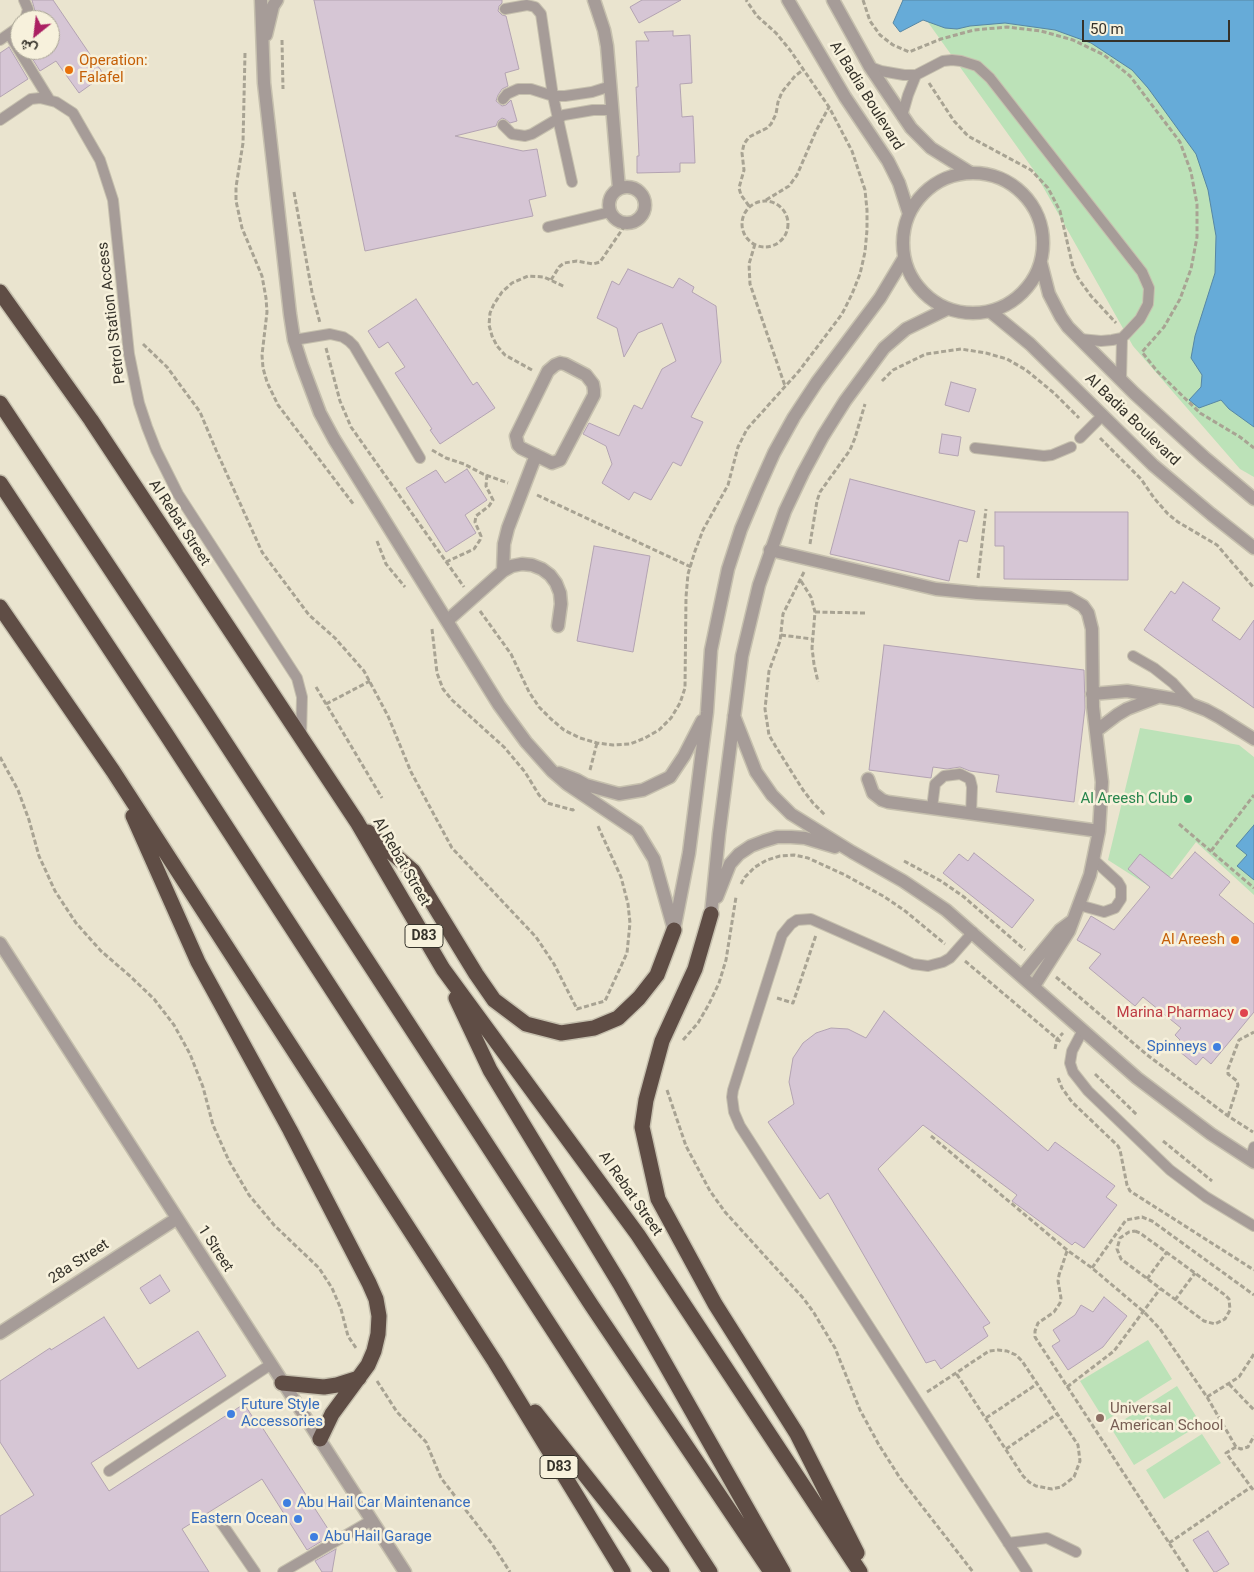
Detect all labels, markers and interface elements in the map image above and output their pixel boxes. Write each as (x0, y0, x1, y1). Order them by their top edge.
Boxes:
north arrow (10, 10, 60, 60)
scale bar (1084, 10, 1232, 42)
text: 50 m (1090, 20, 1124, 38)
text: ش (17, 36, 39, 58)
street label: Al Badia Boulevard (825, 38, 907, 154)
place label: Operation: Falafel (79, 52, 148, 87)
marker: Operation: Falafel (63, 64, 75, 76)
street label: Petrol Station Access (94, 241, 130, 385)
street label: Al Badia Boulevard (1081, 370, 1183, 470)
street label: Al Rebat Street (144, 477, 214, 569)
place label: Al Areesh Club (1080, 790, 1178, 808)
marker: Al Areesh Club (1182, 793, 1194, 805)
street label: Al Rebat Street (368, 815, 434, 909)
road number: D83 (405, 924, 443, 948)
place label: Al Areesh (1161, 931, 1225, 949)
marker: Al Areesh (1229, 934, 1241, 946)
place label: Marina Pharmacy (1117, 1004, 1234, 1022)
marker: Marina Pharmacy (1238, 1007, 1250, 1019)
place label: Spinneys (1147, 1038, 1207, 1056)
marker: Spinneys (1211, 1041, 1223, 1053)
street label: Al Rebat Street (594, 1148, 666, 1240)
street label: 1 Street (193, 1222, 237, 1276)
street label: 28a Street (45, 1236, 113, 1288)
place label: Future Style Accessories (241, 1396, 323, 1431)
place label: Universal American School (1110, 1400, 1223, 1435)
marker: Future Style Accessories (225, 1408, 237, 1420)
marker: Universal American School (1094, 1412, 1106, 1424)
road number: D83 (540, 1455, 578, 1478)
place label: Abu Hail Car Maintenance (297, 1494, 470, 1512)
marker: Abu Hail Car Maintenance (281, 1497, 293, 1509)
place label: Eastern Ocean (191, 1510, 288, 1528)
marker: Eastern Ocean (292, 1513, 304, 1525)
place label: Abu Hail Garage (324, 1528, 432, 1546)
marker: Abu Hail Garage (308, 1531, 320, 1543)

